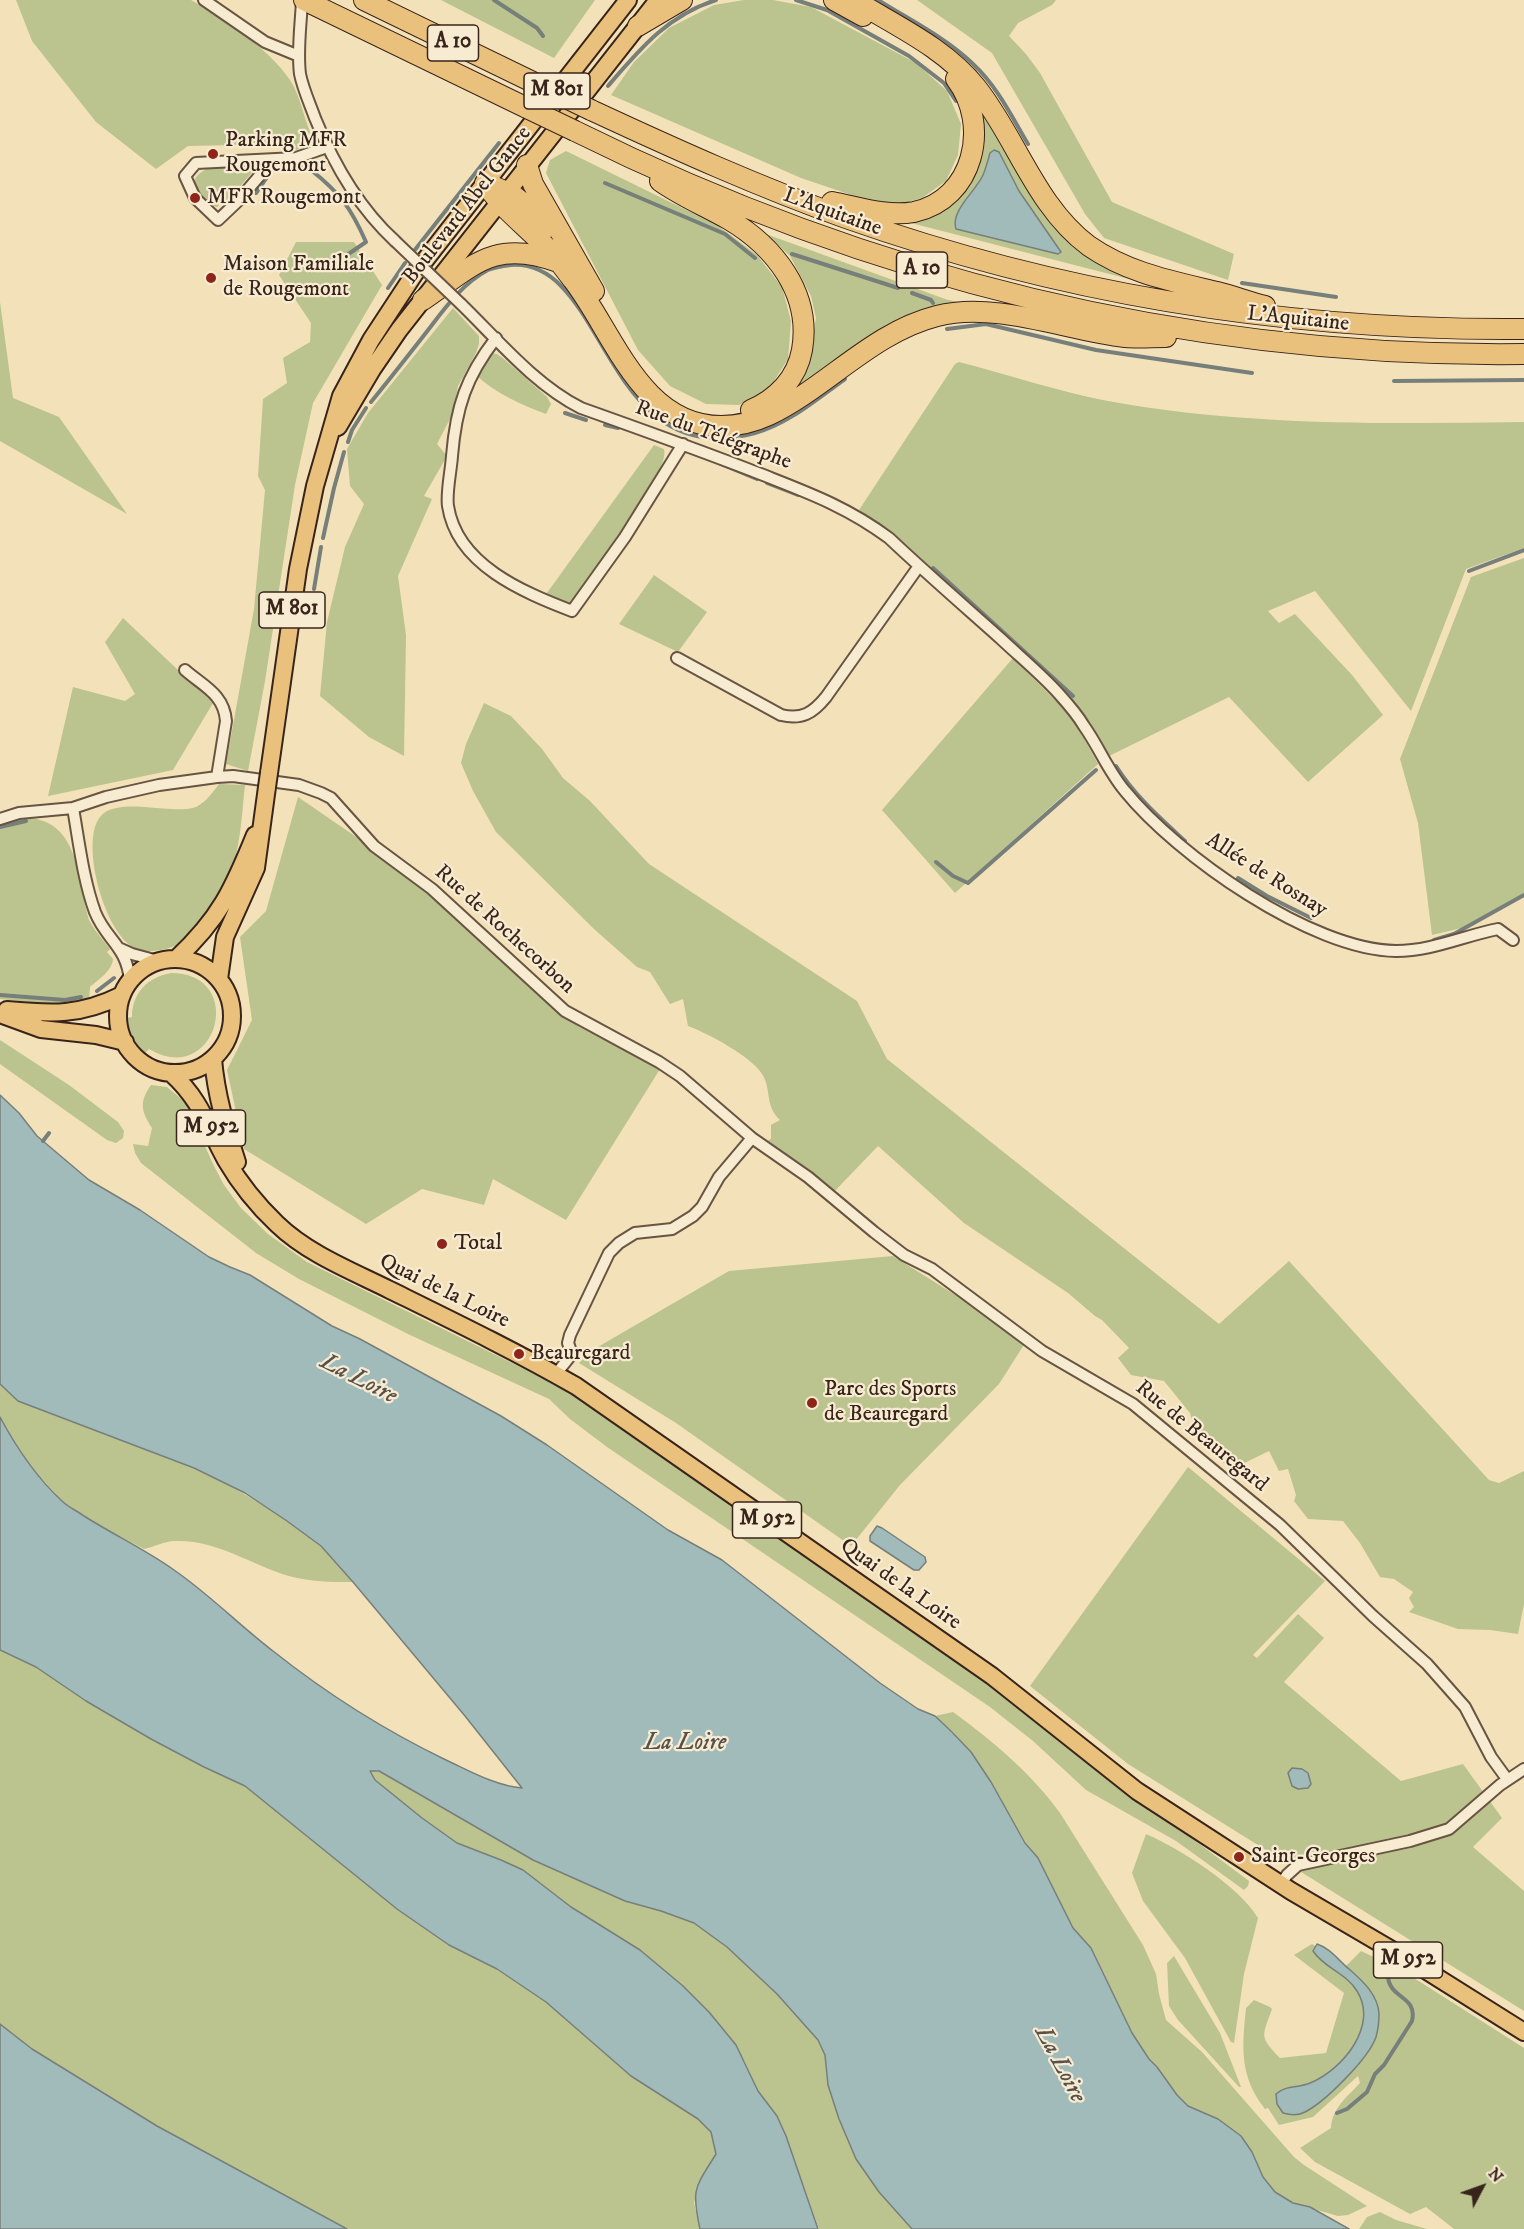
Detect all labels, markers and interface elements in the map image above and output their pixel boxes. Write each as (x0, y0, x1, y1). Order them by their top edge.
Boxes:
road number: A 10 (428, 25, 478, 61)
road number: M 801 (524, 73, 590, 109)
street label: Boulevard Abel Gance (398, 122, 538, 290)
place label: Parking MFR Rougemont (225, 128, 347, 180)
marker: Parking MFR Rougemont (206, 147, 220, 161)
street label: L'Aquitaine (779, 183, 885, 243)
place label: MFR Rougemont (207, 185, 361, 211)
marker: MFR Rougemont (188, 191, 202, 205)
place label: Maison Familiale de Rougemont (223, 252, 374, 304)
road number: A 10 (896, 252, 948, 288)
marker: Maison Familiale de Rougemont (204, 271, 218, 285)
street label: L'Aquitaine (1246, 302, 1350, 338)
street label: Rue du Télégraphe (631, 395, 795, 477)
road number: M 801 (259, 592, 325, 628)
street label: Allée de Rosnay (1200, 828, 1332, 924)
street label: Rue de Rochecorbon (428, 860, 580, 1000)
road number: M 952 (176, 1110, 246, 1146)
place label: Total (454, 1231, 502, 1257)
marker: Total (435, 1237, 449, 1251)
street label: Quai de la Loire (375, 1249, 513, 1335)
place label: Beauregard (531, 1341, 630, 1367)
marker: Beauregard (512, 1347, 526, 1361)
water label: La Loire (315, 1349, 401, 1411)
street label: Rue de Beauregard (1129, 1375, 1273, 1499)
place label: Parc des Sports de Beauregard (824, 1377, 956, 1428)
marker: Parc des Sports de Beauregard (805, 1396, 819, 1410)
road number: M 952 (732, 1502, 801, 1538)
street label: Quai de la Loire (834, 1534, 966, 1636)
water label: La Loire (644, 1730, 726, 1758)
place label: Saint-Georges (1251, 1844, 1375, 1870)
marker: Saint-Georges (1232, 1850, 1246, 1864)
road number: M 952 (1374, 1942, 1442, 1978)
water label: La Loire (1027, 2022, 1091, 2108)
north arrow (1452, 2157, 1512, 2217)
text: N (1484, 2164, 1507, 2187)

